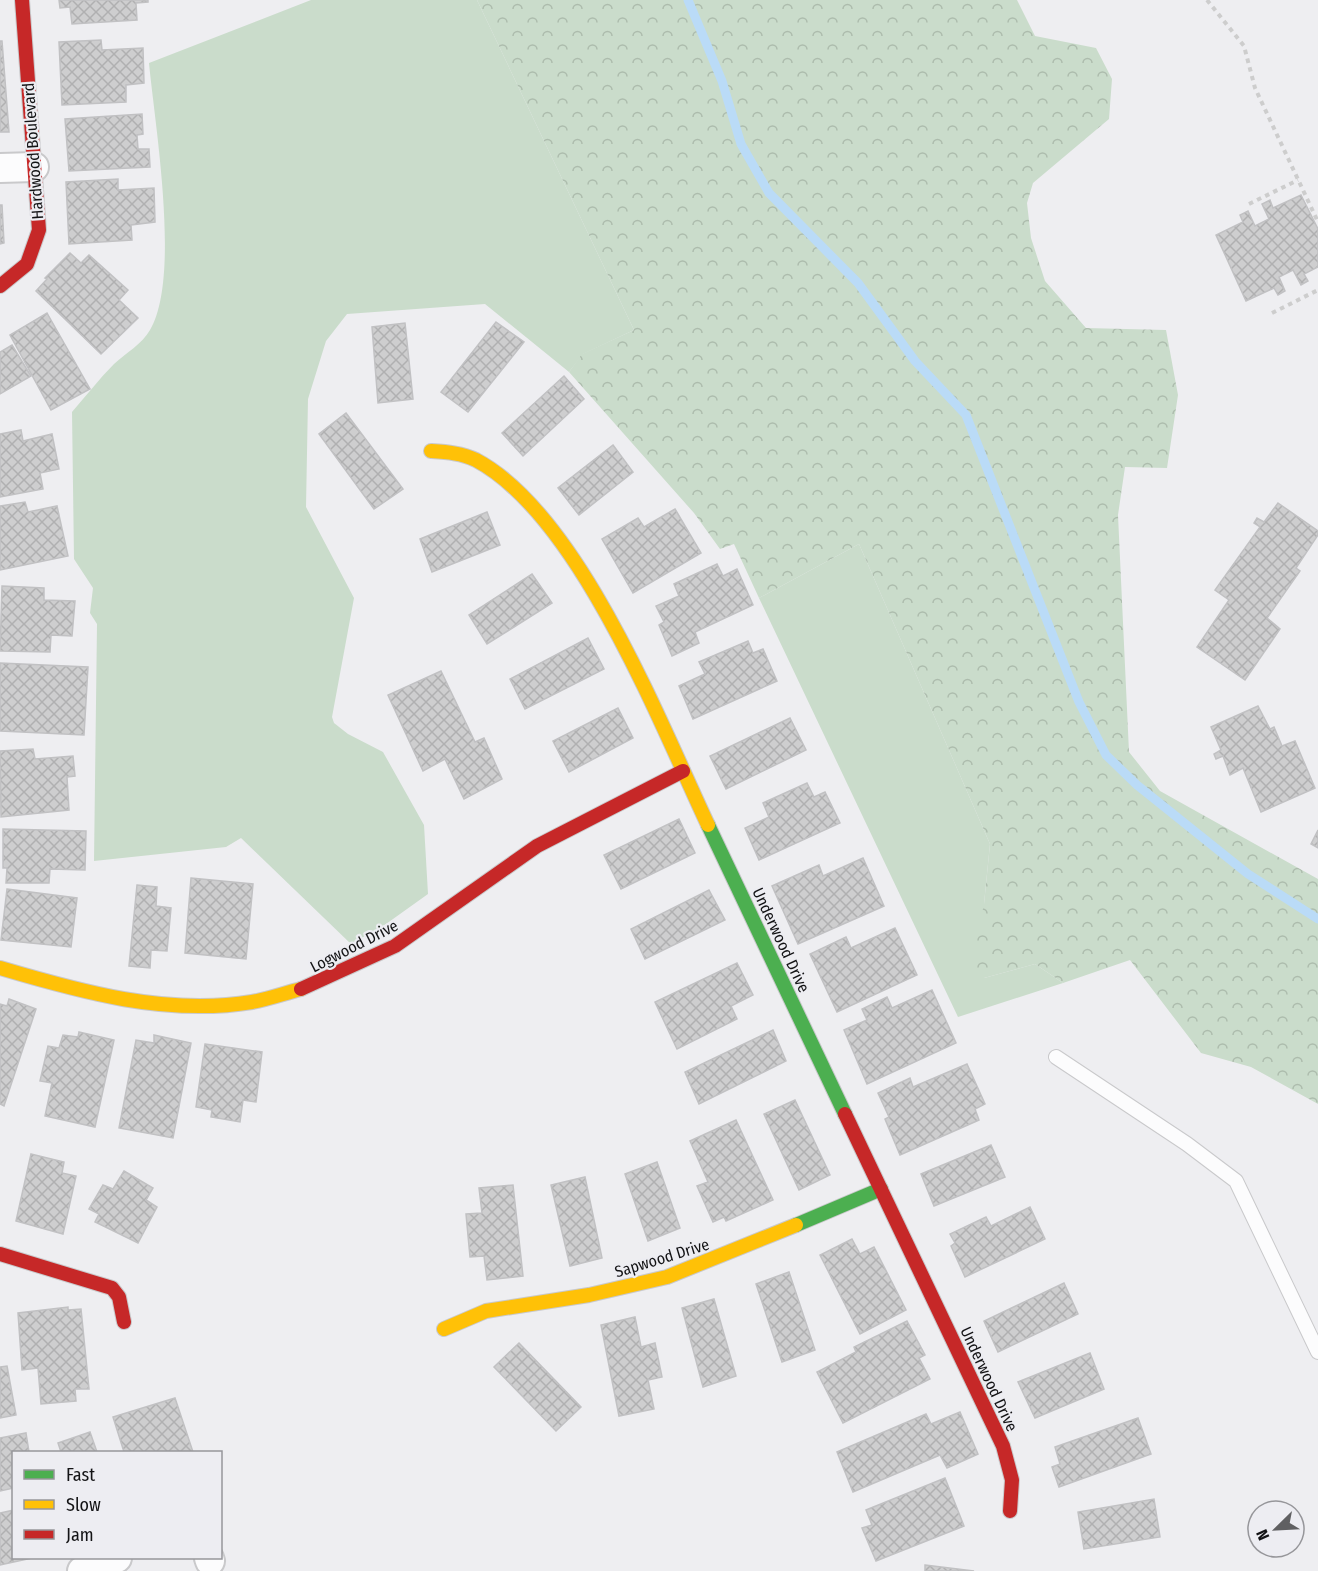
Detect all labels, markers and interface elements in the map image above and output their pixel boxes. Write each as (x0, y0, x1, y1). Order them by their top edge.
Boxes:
street label: Hardwood Boulevard (19, 82, 47, 220)
street label: Underwood Drive (748, 885, 814, 995)
street label: Logwood Drive (307, 916, 401, 976)
street label: Sapwood Drive (612, 1235, 712, 1281)
street label: Underwood Drive (956, 1324, 1022, 1434)
legend (12, 1451, 222, 1559)
text: Fast (66, 1464, 95, 1486)
text: Slow (66, 1494, 101, 1516)
north arrow (1246, 1499, 1306, 1559)
text: Jam (66, 1524, 94, 1546)
text: N (1252, 1527, 1273, 1543)

